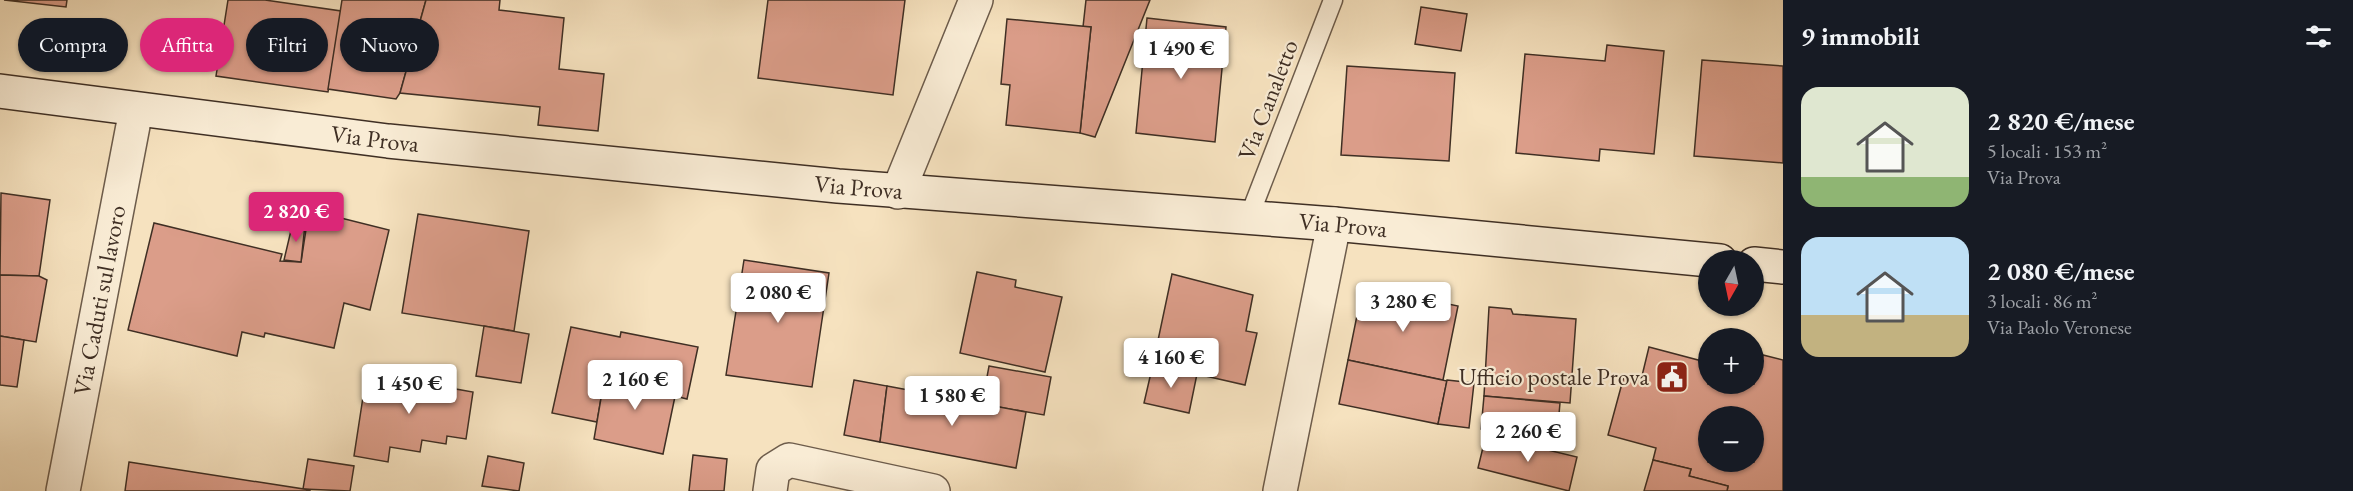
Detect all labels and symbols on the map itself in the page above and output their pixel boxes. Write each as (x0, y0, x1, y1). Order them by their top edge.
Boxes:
pin: 1 490 € (1126, 29, 1236, 80)
street label: Via Canaletto (1230, 35, 1305, 165)
street label: Via Prova (329, 118, 421, 159)
street label: Via Prova (813, 168, 904, 206)
pin: 2 820 € (241, 192, 351, 243)
street label: Via Caduti sul lavoro (66, 202, 132, 398)
street label: Via Prova (1298, 205, 1389, 244)
north arrow (1698, 250, 1764, 316)
pin: 2 080 € (723, 273, 833, 324)
pin: 3 280 € (1348, 282, 1458, 333)
pin: 4 160 € (1116, 338, 1226, 389)
public building icon: Ufficio postale Prova (1654, 359, 1690, 395)
pin: 2 160 € (580, 360, 690, 411)
place label: Ufficio postale Prova (1459, 361, 1649, 392)
pin: 1 450 € (354, 364, 464, 415)
pin: 1 580 € (897, 376, 1007, 427)
pin: 2 260 € (1473, 412, 1583, 463)

